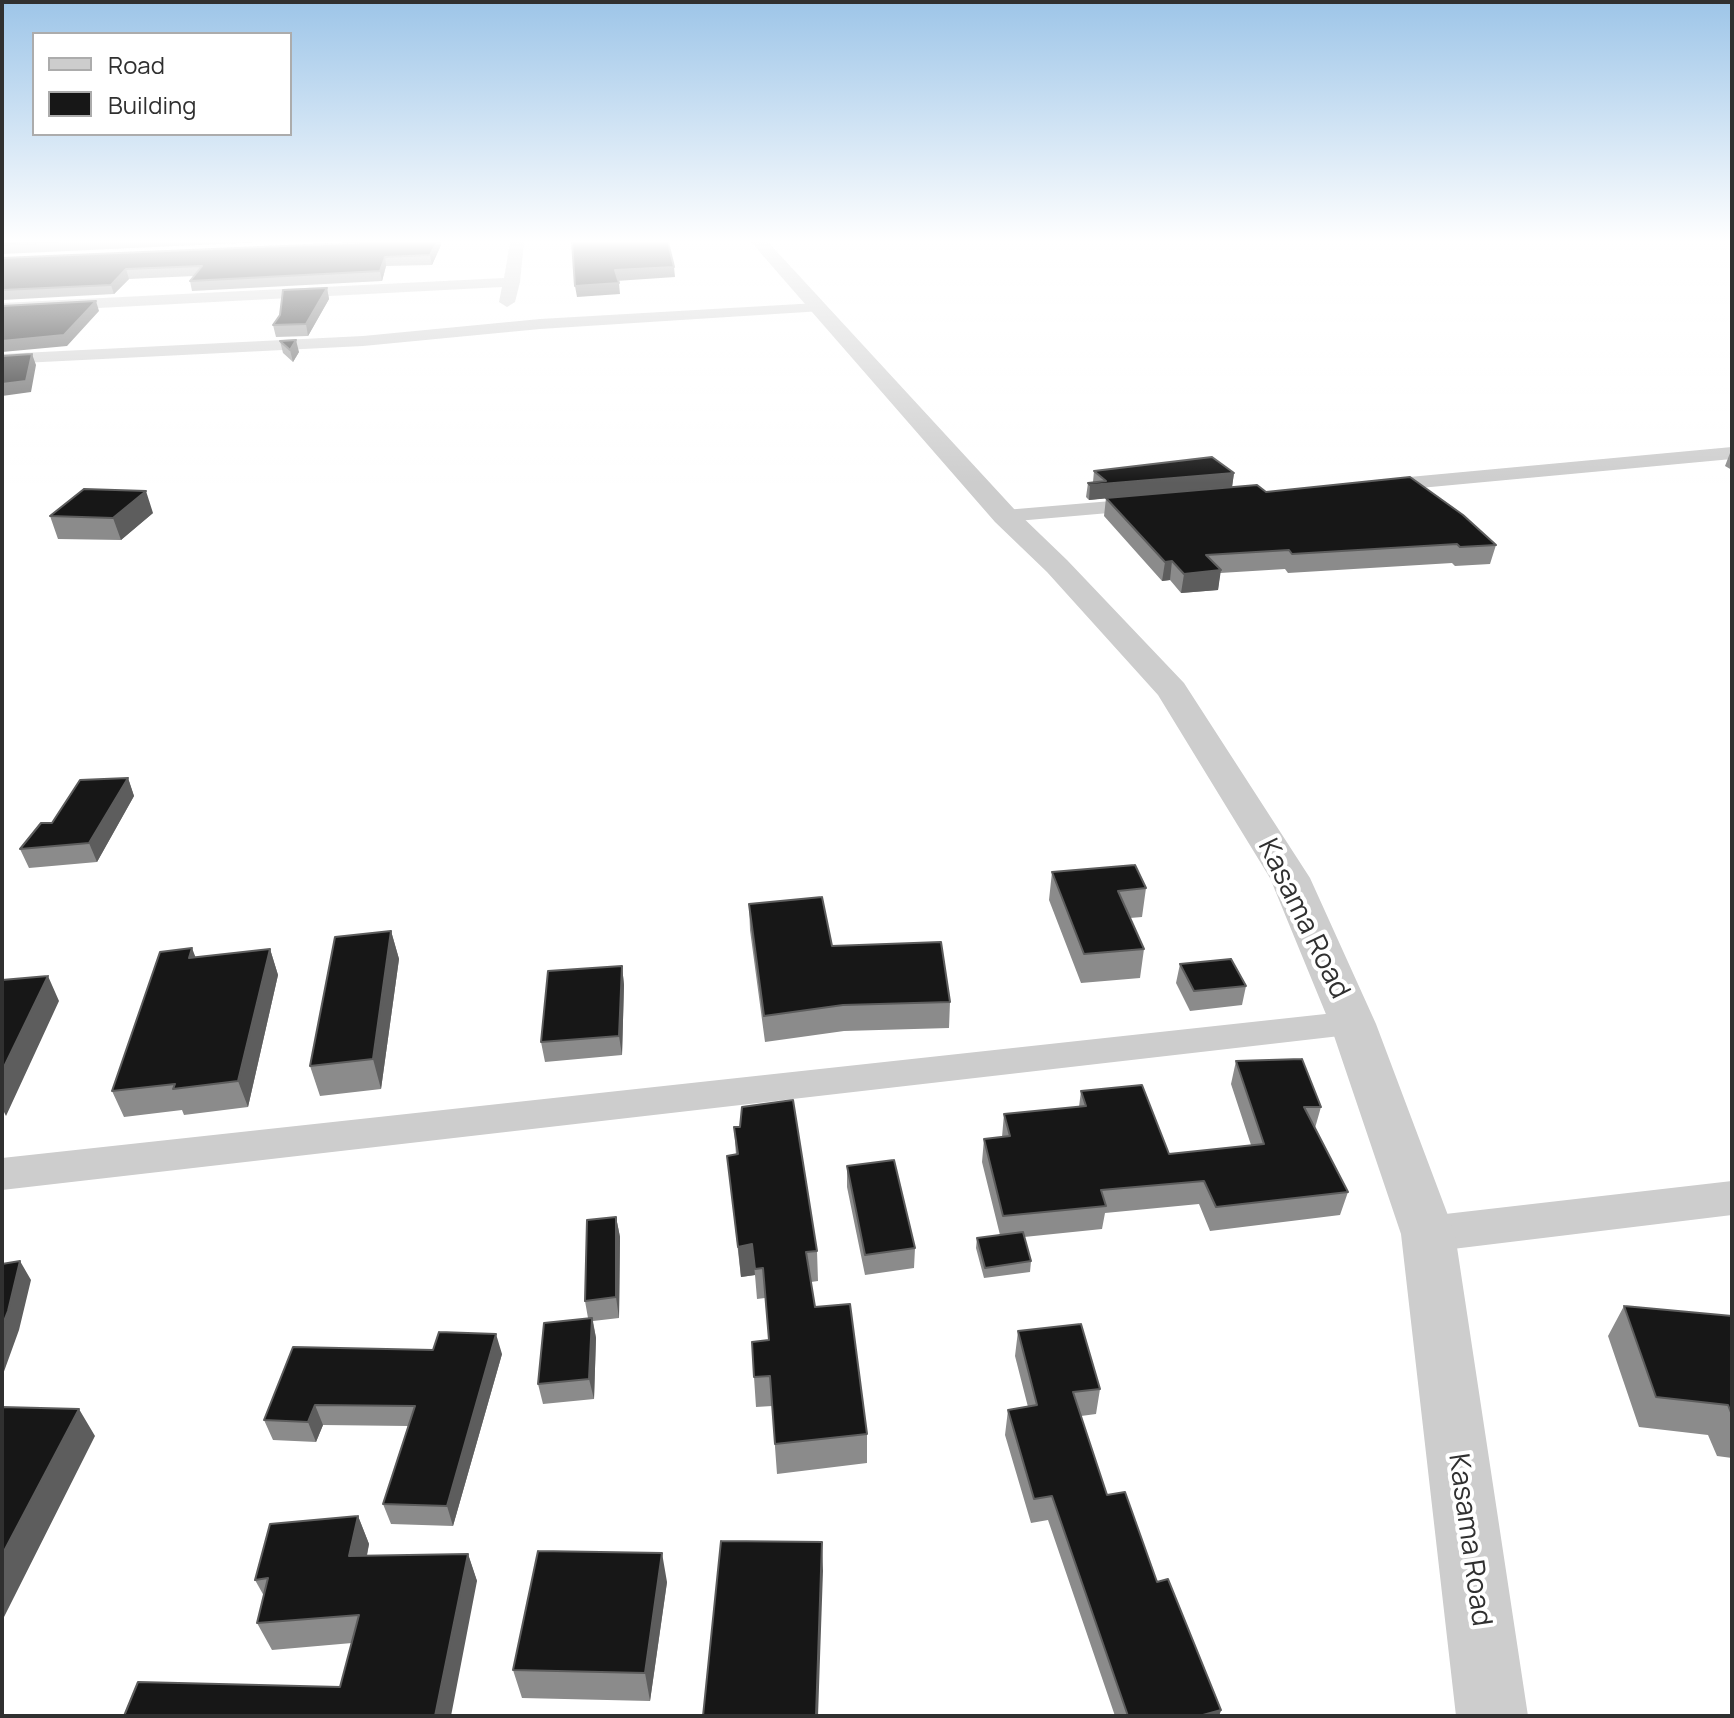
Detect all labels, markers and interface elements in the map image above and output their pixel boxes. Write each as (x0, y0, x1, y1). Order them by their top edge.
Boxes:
legend (32, 32, 292, 136)
text: Road (108, 48, 165, 81)
text: Building (108, 88, 196, 121)
street label: Kasama Road (1250, 834, 1356, 1004)
street label: Kasama Road (1440, 1452, 1498, 1628)

